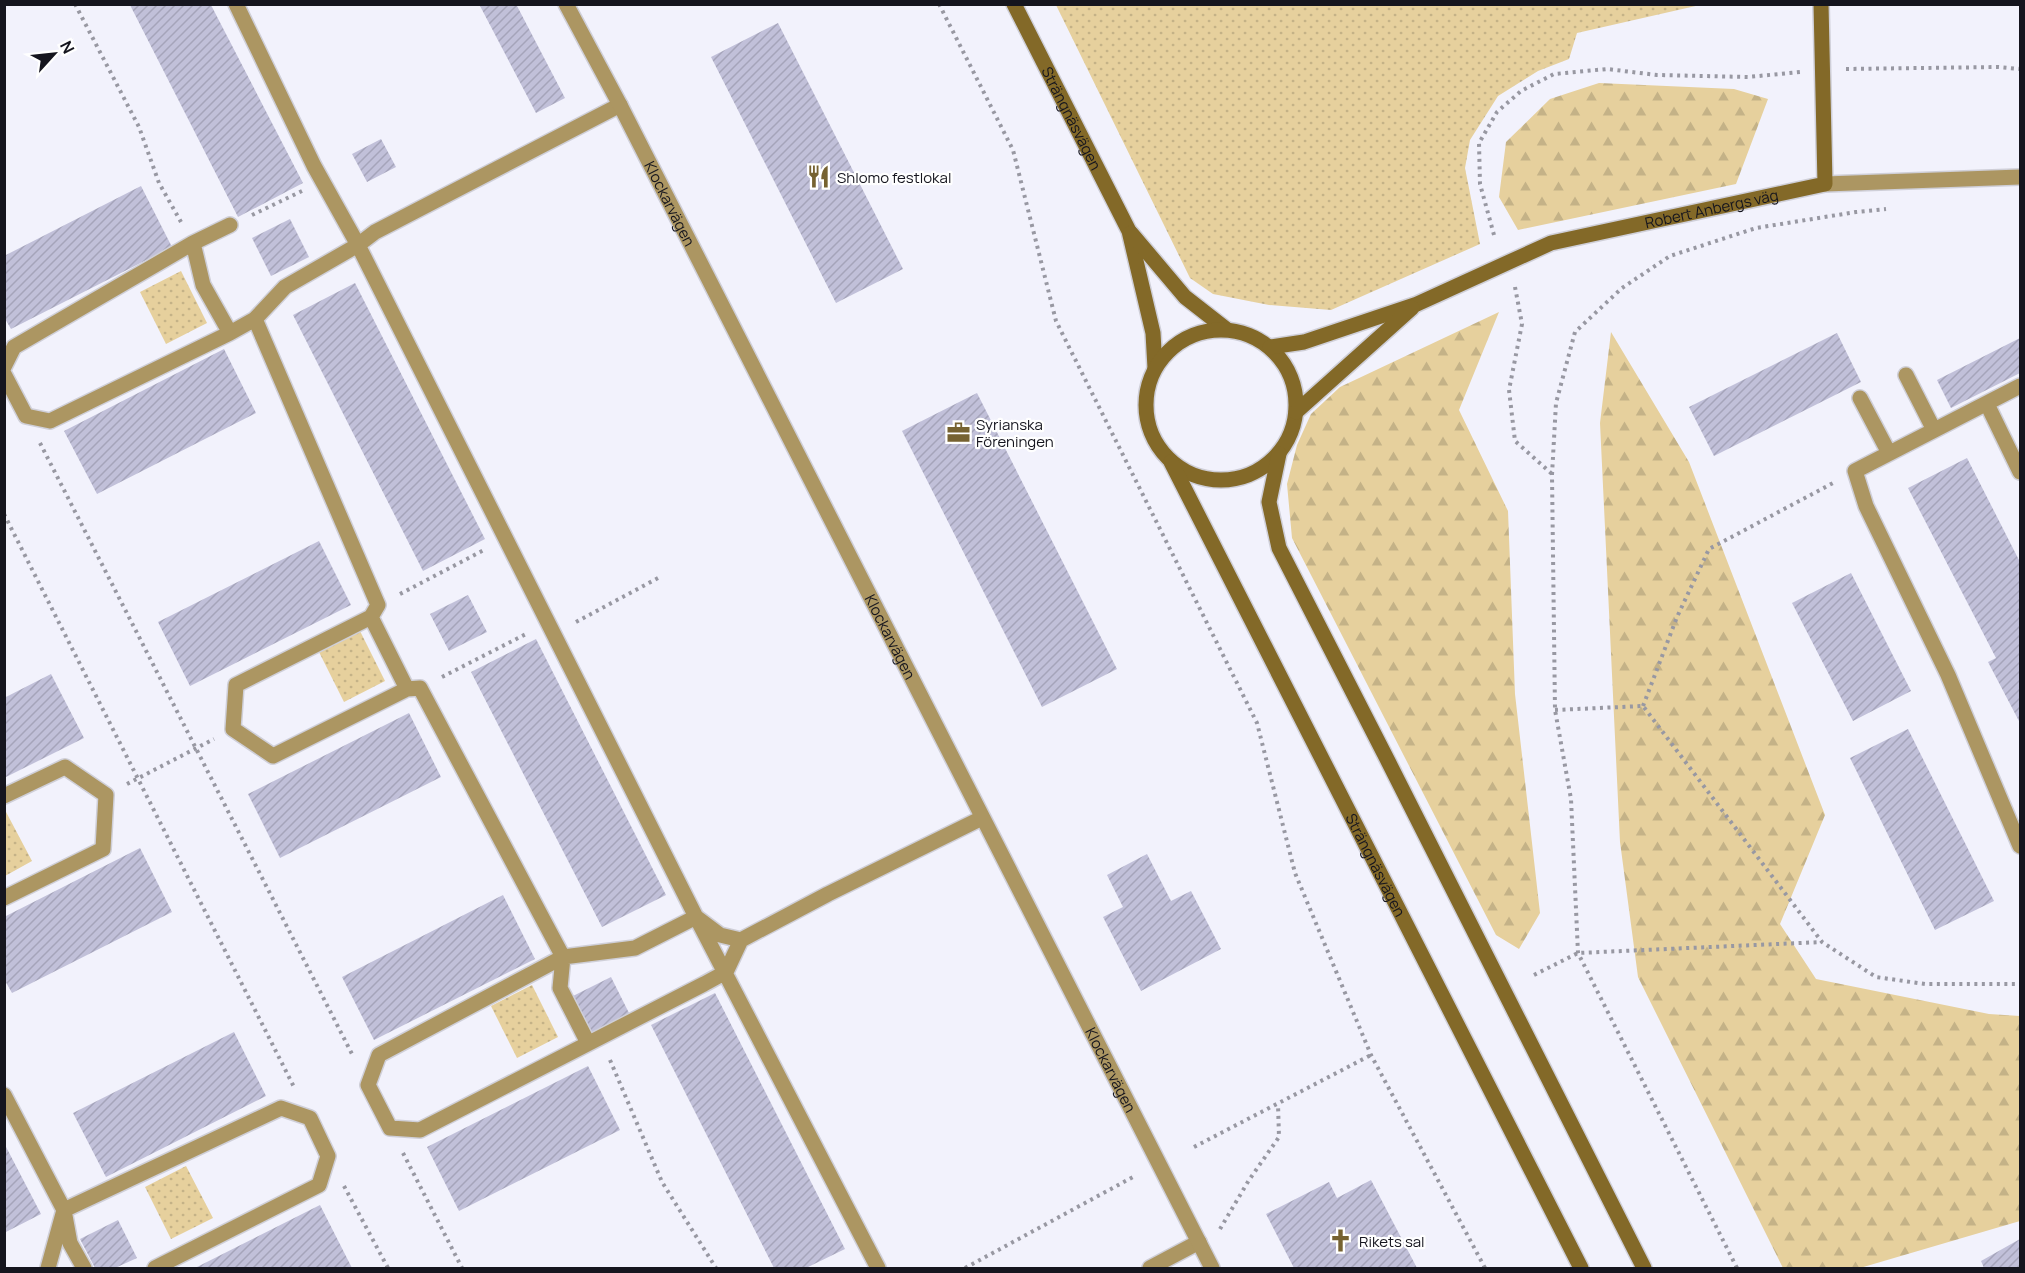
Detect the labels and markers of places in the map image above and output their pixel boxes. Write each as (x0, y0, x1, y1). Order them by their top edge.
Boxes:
restaurant icon: Shlomo festlokal (806, 164, 832, 190)
place label: Shlomo festlokal (837, 167, 951, 188)
place label: Syrianska Föreningen (976, 414, 1054, 452)
office icon: Syrianska Föreningen (945, 420, 971, 446)
church icon: Rikets sal (1328, 1228, 1354, 1254)
place label: Rikets sal (1359, 1231, 1425, 1252)

